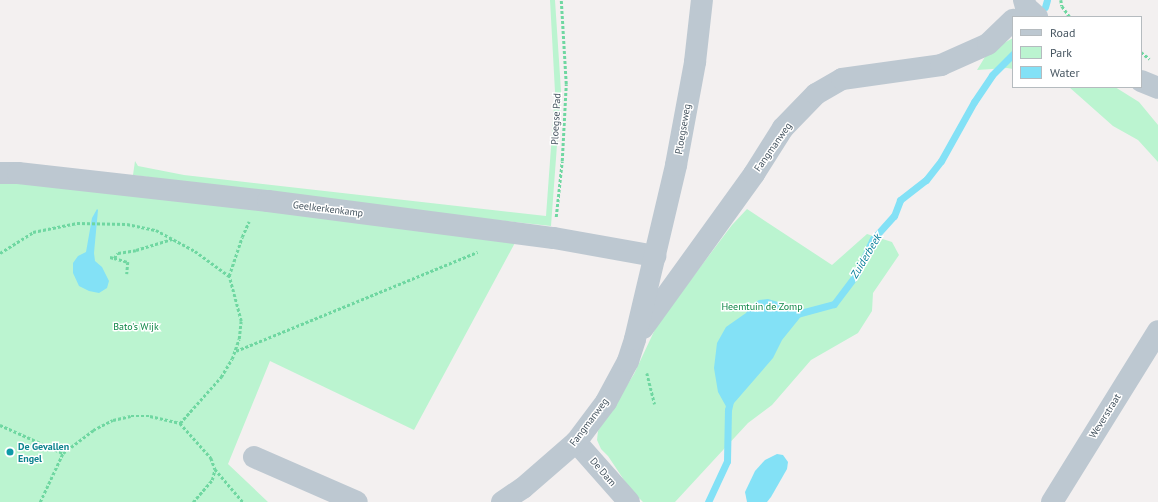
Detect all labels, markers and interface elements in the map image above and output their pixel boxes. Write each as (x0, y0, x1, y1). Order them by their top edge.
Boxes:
legend (1012, 16, 1142, 88)
text: Road (1050, 25, 1075, 40)
text: Park (1050, 45, 1072, 60)
text: Water (1050, 65, 1080, 80)
street label: Ploegse Pad (549, 93, 563, 145)
street label: Ploegseweg (673, 103, 693, 155)
street label: Fangmanweg (752, 120, 794, 174)
street label: Geelkerkenkamp (292, 199, 364, 219)
water label: Zuiderbeek (848, 231, 884, 281)
park label: Heemtuin de Zomp (721, 301, 803, 313)
park label: Bato's Wijk (113, 321, 159, 333)
street label: Weverstraat (1087, 392, 1123, 440)
street label: Fangmanweg (567, 396, 611, 448)
place label: De Gevallen Engel (18, 440, 69, 464)
marker: De Gevallen Engel (5, 447, 15, 457)
street label: De Dam (587, 455, 619, 489)

